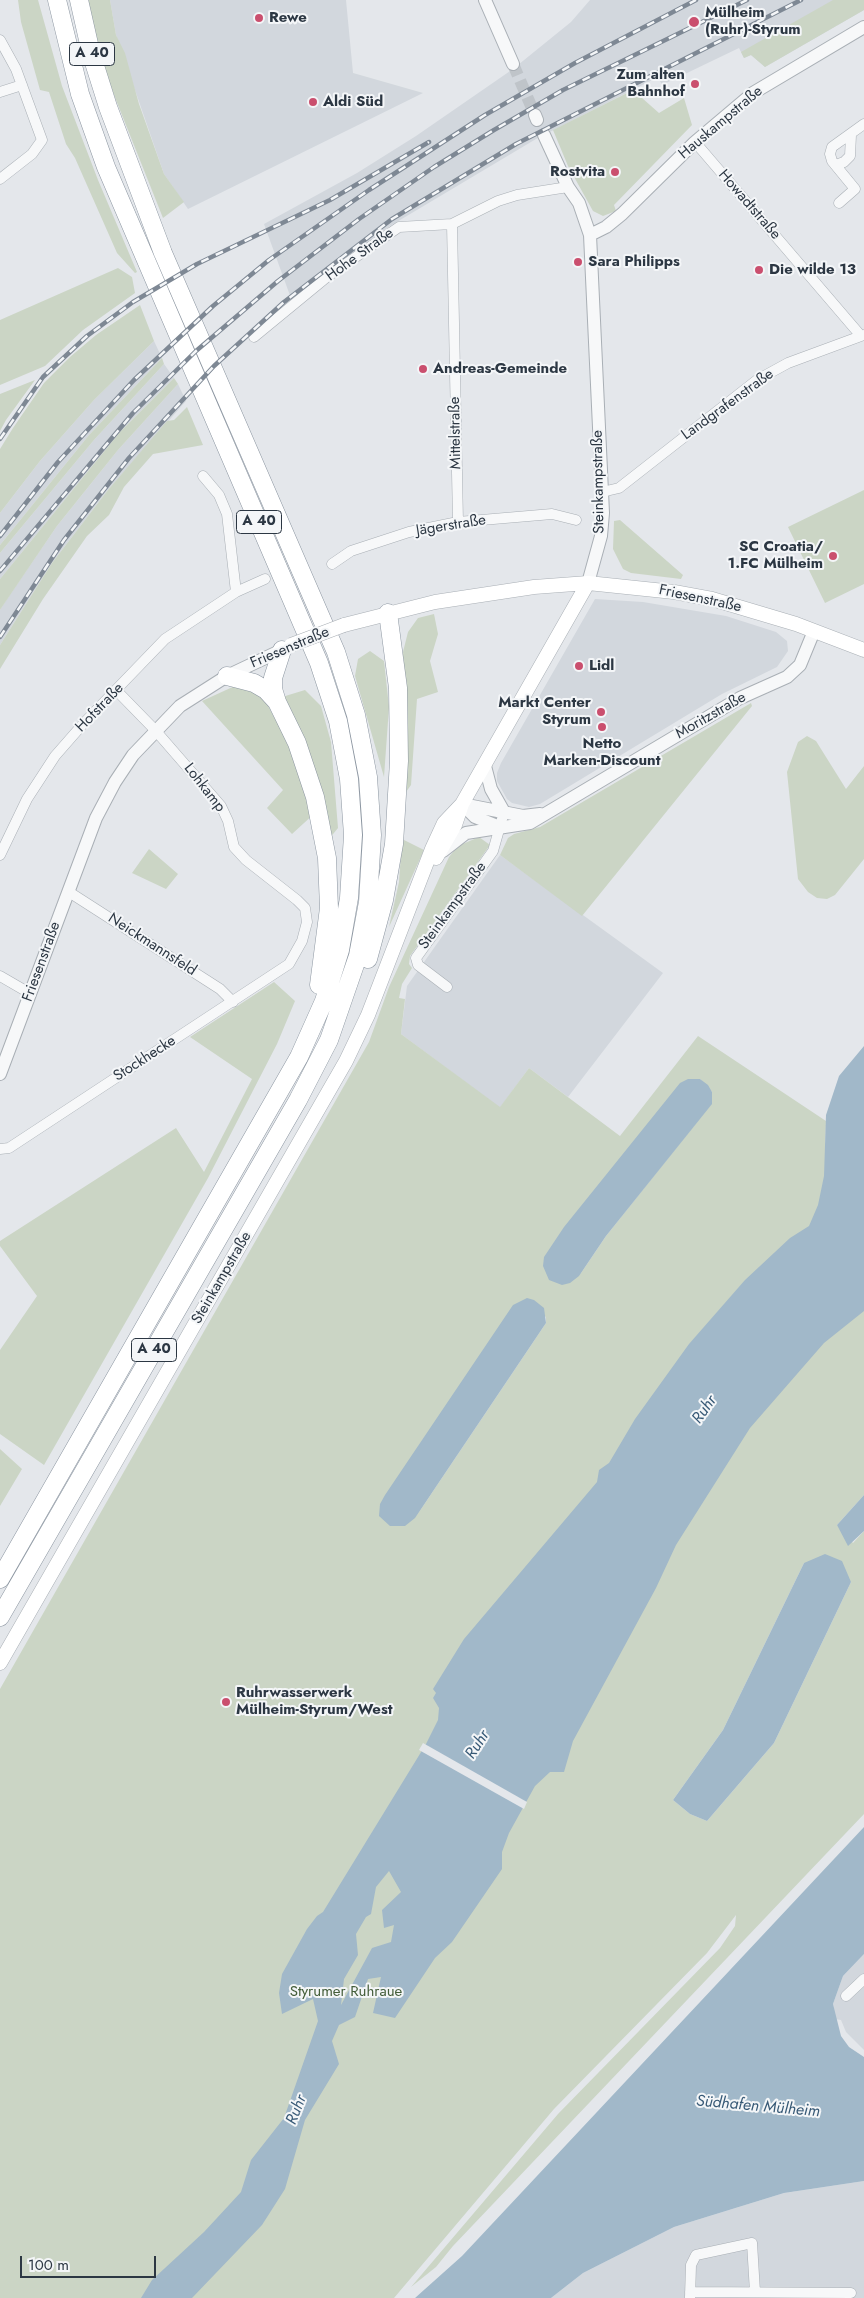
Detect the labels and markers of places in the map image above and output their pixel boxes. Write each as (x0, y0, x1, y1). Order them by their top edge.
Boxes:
place label: Mülheim (Ruhr)-Styrum (705, 4, 801, 39)
place label: Rewe (269, 9, 307, 27)
marker: Rewe (253, 12, 265, 24)
marker: Mülheim (Ruhr)-Styrum (687, 15, 701, 29)
place label: Zum alten Bahnhof (617, 66, 685, 101)
marker: Zum alten Bahnhof (689, 78, 701, 90)
place label: Aldi Süd (323, 93, 383, 111)
marker: Aldi Süd (307, 96, 319, 108)
place label: Rostvita (550, 163, 605, 181)
marker: Rostvita (609, 166, 621, 178)
place label: Sara Philipps (588, 253, 680, 271)
marker: Sara Philipps (572, 256, 584, 268)
place label: Die wilde 13 (769, 261, 856, 279)
marker: Die wilde 13 (753, 264, 765, 276)
place label: Andreas-Gemeinde (433, 360, 567, 378)
marker: Andreas-Gemeinde (417, 363, 429, 375)
place label: SC Croatia/ 1.FC Mülheim (728, 538, 823, 573)
marker: SC Croatia/ 1.FC Mülheim (827, 550, 839, 562)
place label: Lidl (589, 657, 614, 675)
marker: Lidl (573, 660, 585, 672)
place label: Markt Center Styrum (498, 694, 591, 729)
marker: Markt Center Styrum (595, 706, 607, 718)
marker: Netto Marken-Discount (596, 721, 608, 733)
place label: Netto Marken-Discount (544, 735, 660, 770)
place label: Ruhrwasserwerk Mülheim-Styrum/West (236, 1684, 393, 1719)
marker: Ruhrwasserwerk Mülheim-Styrum/West (220, 1696, 232, 1708)

